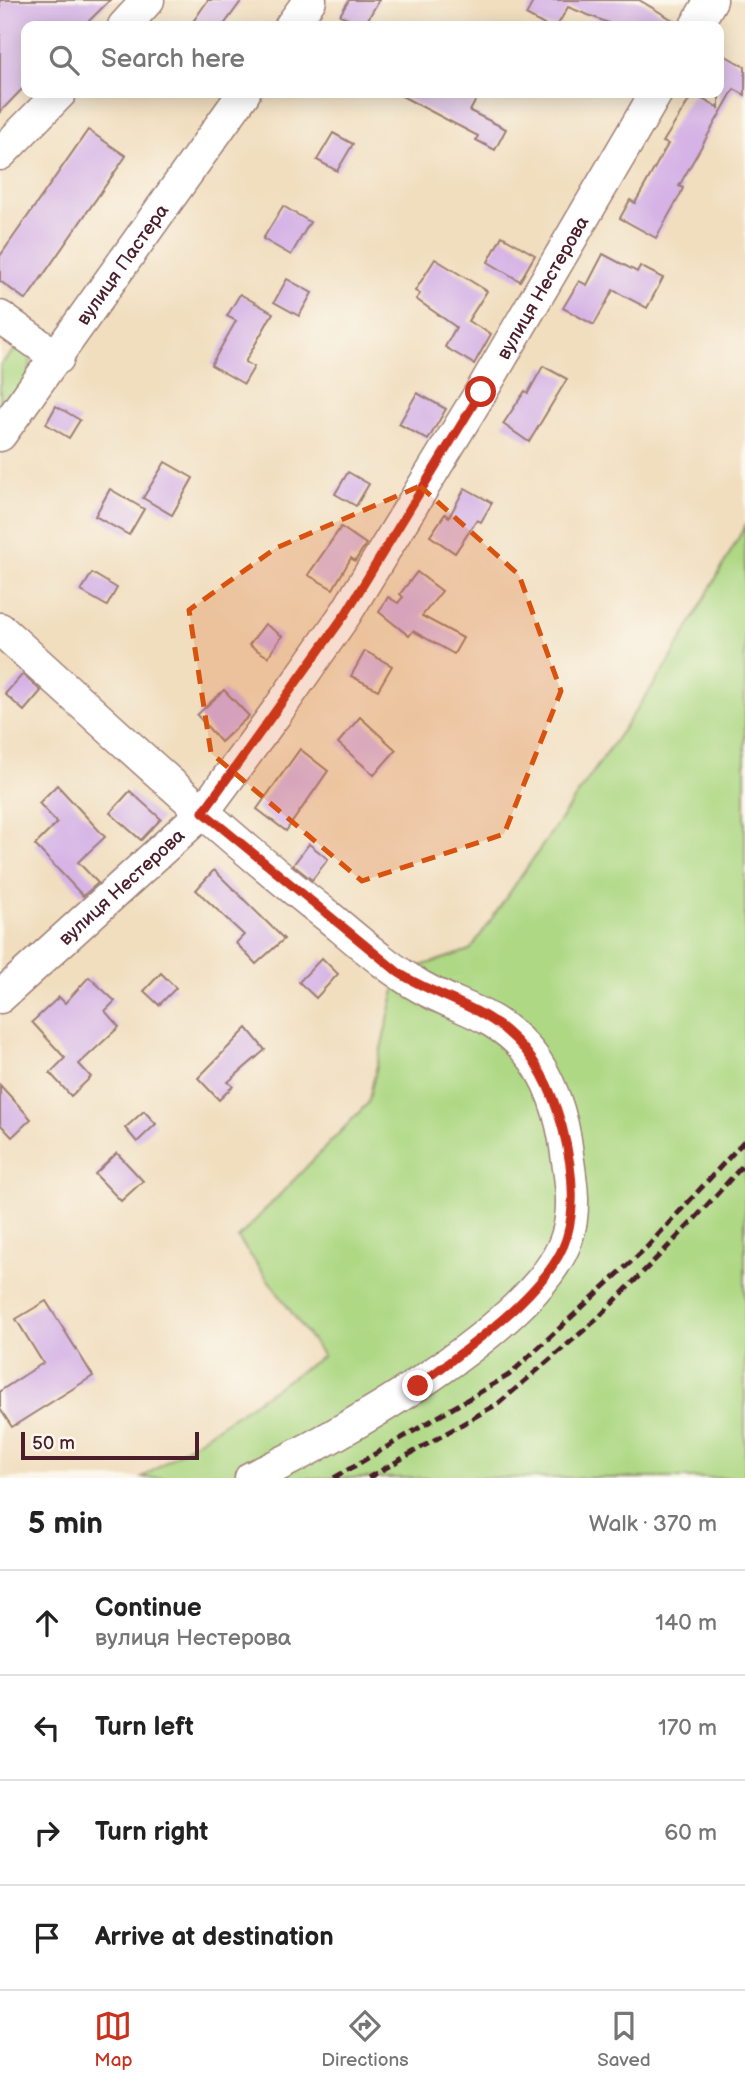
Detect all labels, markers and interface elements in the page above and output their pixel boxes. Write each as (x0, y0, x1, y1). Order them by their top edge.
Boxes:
search box (21, 21, 724, 98)
icon: search (45, 41, 83, 79)
text: Search here (101, 44, 245, 75)
street label: вулиця Пастера (72, 200, 174, 330)
street label: вулиця Нестерова (493, 212, 594, 364)
route start (465, 376, 496, 407)
street label: вулиця Нестерова (55, 824, 190, 951)
route end (402, 1370, 433, 1401)
scale bar (21, 1429, 200, 1461)
text: 50 m (32, 1432, 75, 1455)
text: 5 min (28, 1506, 103, 1542)
text: Walk · 370 m (589, 1510, 717, 1538)
text: Continue (95, 1593, 202, 1624)
icon: ahead (28, 1604, 66, 1642)
text: 140 m (655, 1609, 717, 1637)
text: вулиця Нестерова (95, 1624, 291, 1652)
icon: left (28, 1709, 66, 1747)
text: Turn left (95, 1712, 194, 1743)
text: 170 m (658, 1714, 717, 1742)
icon: right (28, 1814, 66, 1852)
text: Turn right (95, 1817, 208, 1848)
text: 60 m (664, 1819, 717, 1847)
icon: arrive (28, 1919, 66, 1957)
text: Arrive at destination (95, 1922, 334, 1953)
tab: Map (94, 2007, 133, 2072)
tab: Directions (321, 2007, 409, 2072)
tab: Saved (597, 2007, 651, 2072)

